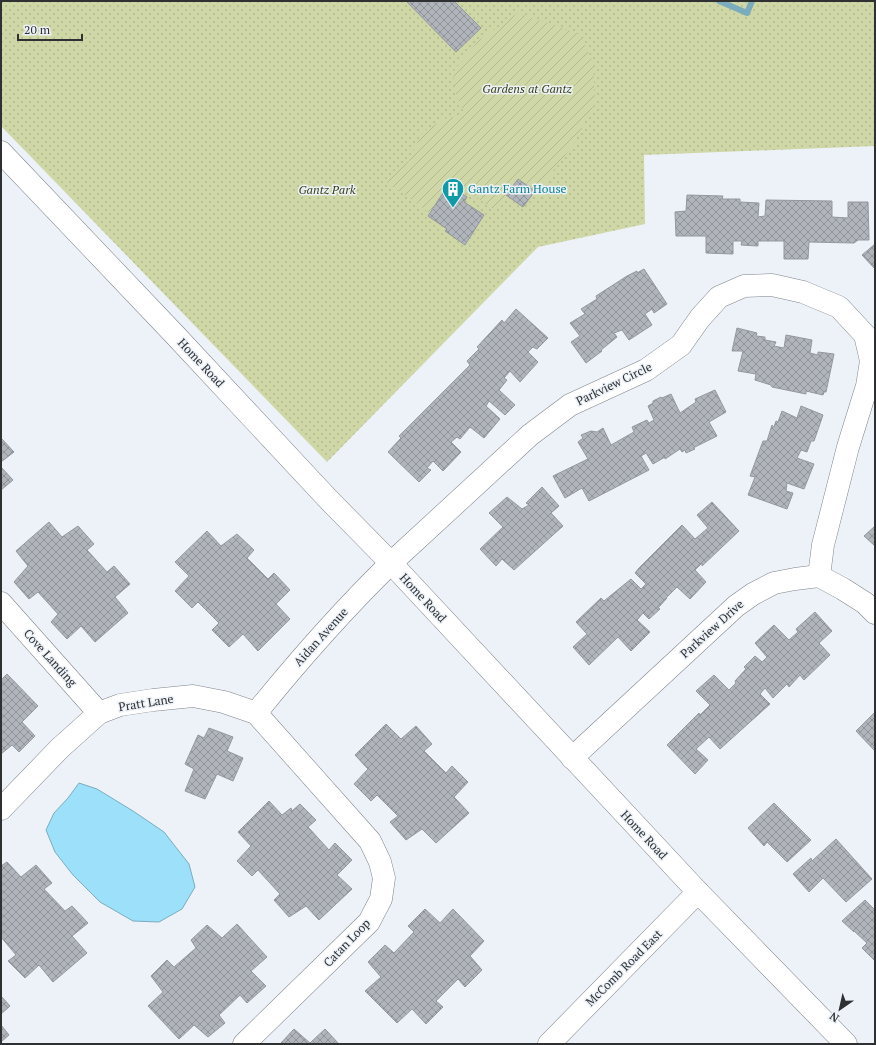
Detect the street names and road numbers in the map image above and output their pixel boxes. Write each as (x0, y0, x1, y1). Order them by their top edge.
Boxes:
street label: Home Road (175, 335, 228, 390)
street label: Parkview Circle (573, 359, 654, 408)
street label: Home Road (397, 570, 450, 625)
street label: Parkview Drive (677, 596, 746, 661)
street label: Aidan Avenue (290, 604, 351, 669)
street label: Cove Landing (21, 626, 81, 690)
street label: Pratt Lane (117, 691, 174, 714)
street label: Home Road (618, 807, 671, 862)
street label: Catan Loop (320, 915, 373, 970)
street label: McComb Road East (582, 926, 665, 1009)

